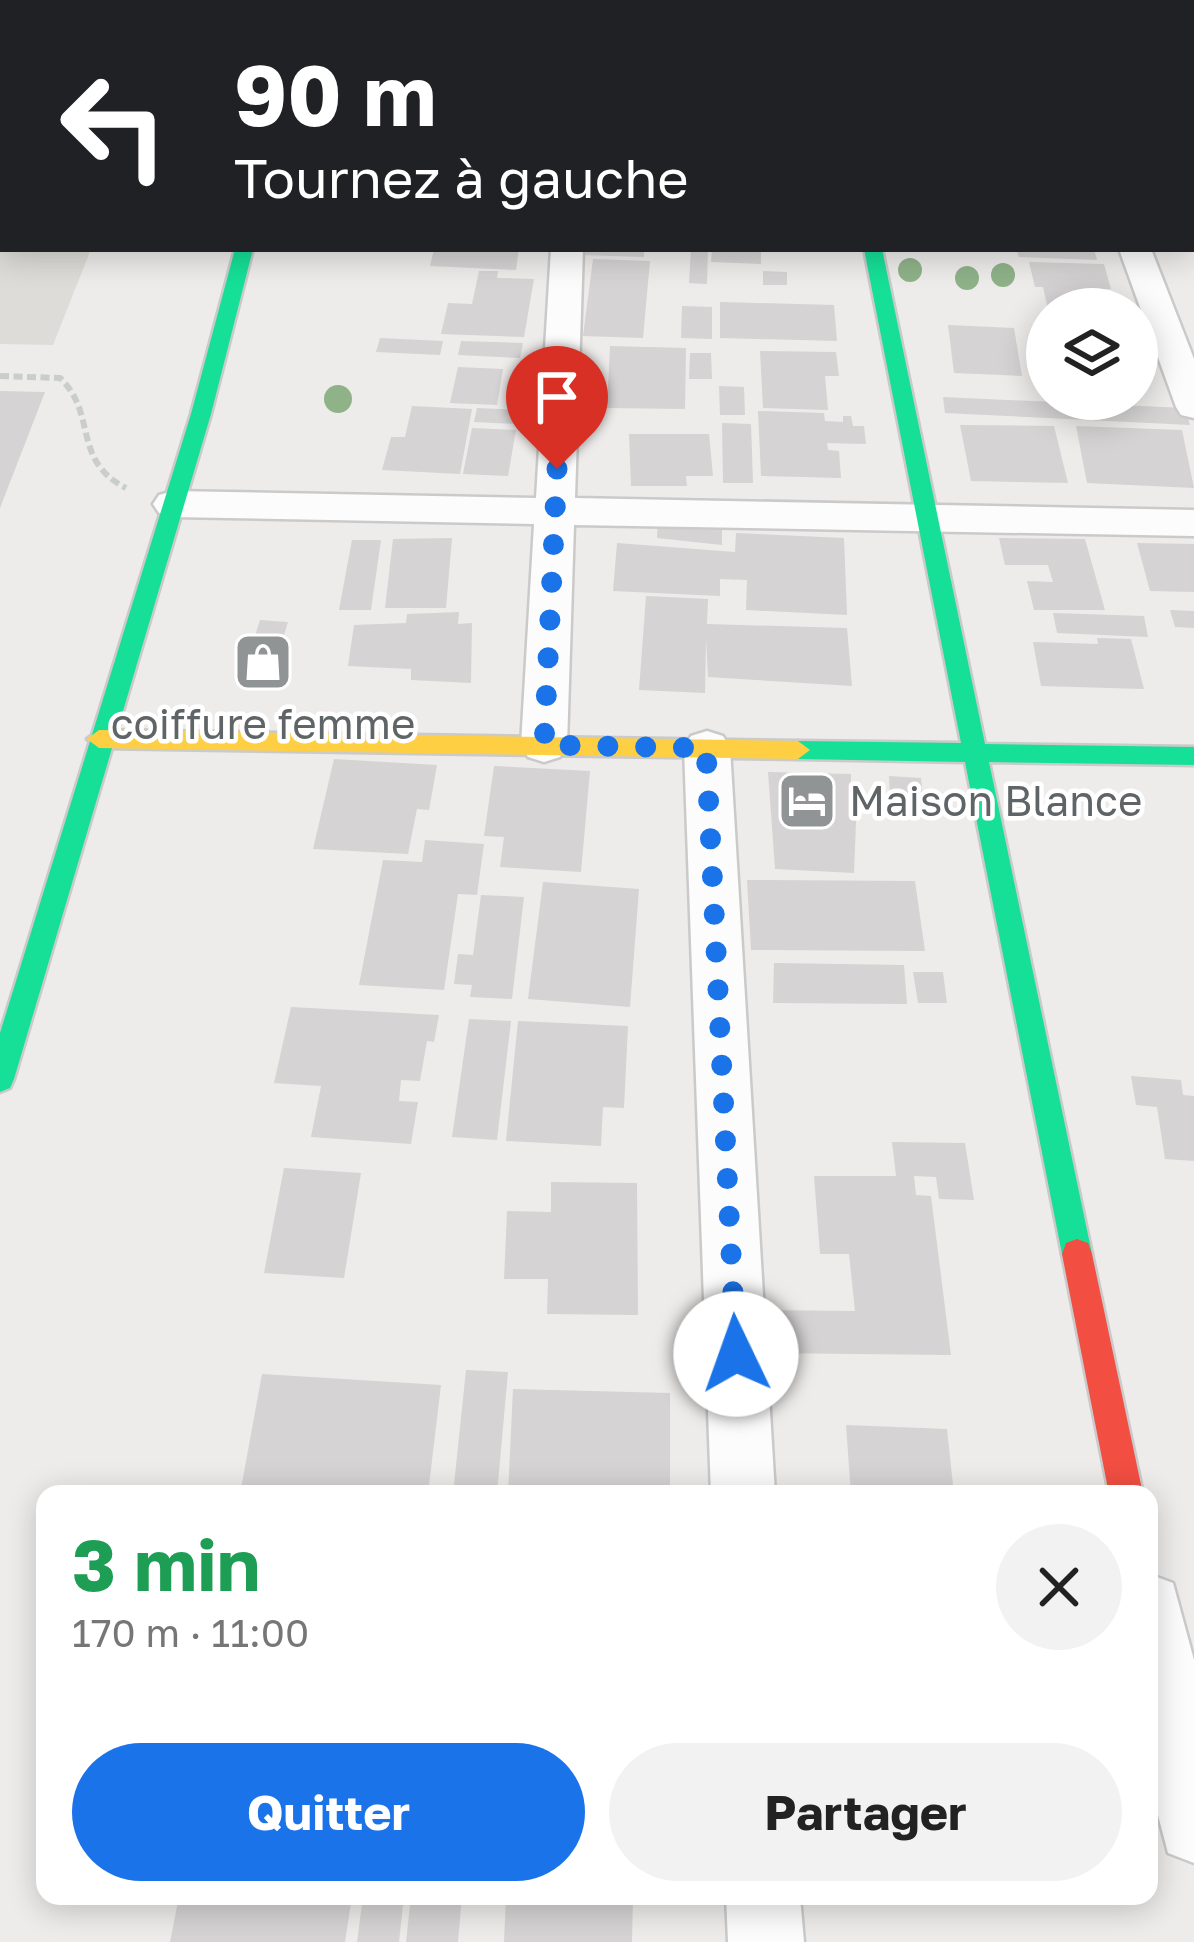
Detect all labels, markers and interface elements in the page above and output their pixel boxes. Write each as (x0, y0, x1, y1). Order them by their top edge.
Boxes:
text: 90 m (234, 44, 436, 144)
icon: left (36, 48, 192, 204)
text: Tournez à gauche (234, 145, 689, 210)
map controls (1026, 288, 1158, 420)
button: layers (1026, 288, 1158, 420)
pin (506, 346, 608, 469)
icon: arrive (524, 364, 590, 430)
shop icon: coiffure femme (232, 631, 294, 693)
place label: coiffure femme (111, 698, 415, 748)
hotel icon: Maison Blance (776, 770, 838, 832)
place label: Maison Blance (849, 775, 1142, 825)
position arrow (673, 1291, 799, 1417)
text: 3 min (72, 1520, 260, 1607)
button: close (996, 1524, 1122, 1650)
text: 170 m · 11:00 (72, 1609, 309, 1656)
button: Quitter (72, 1743, 585, 1881)
button: Partager (609, 1743, 1122, 1881)

